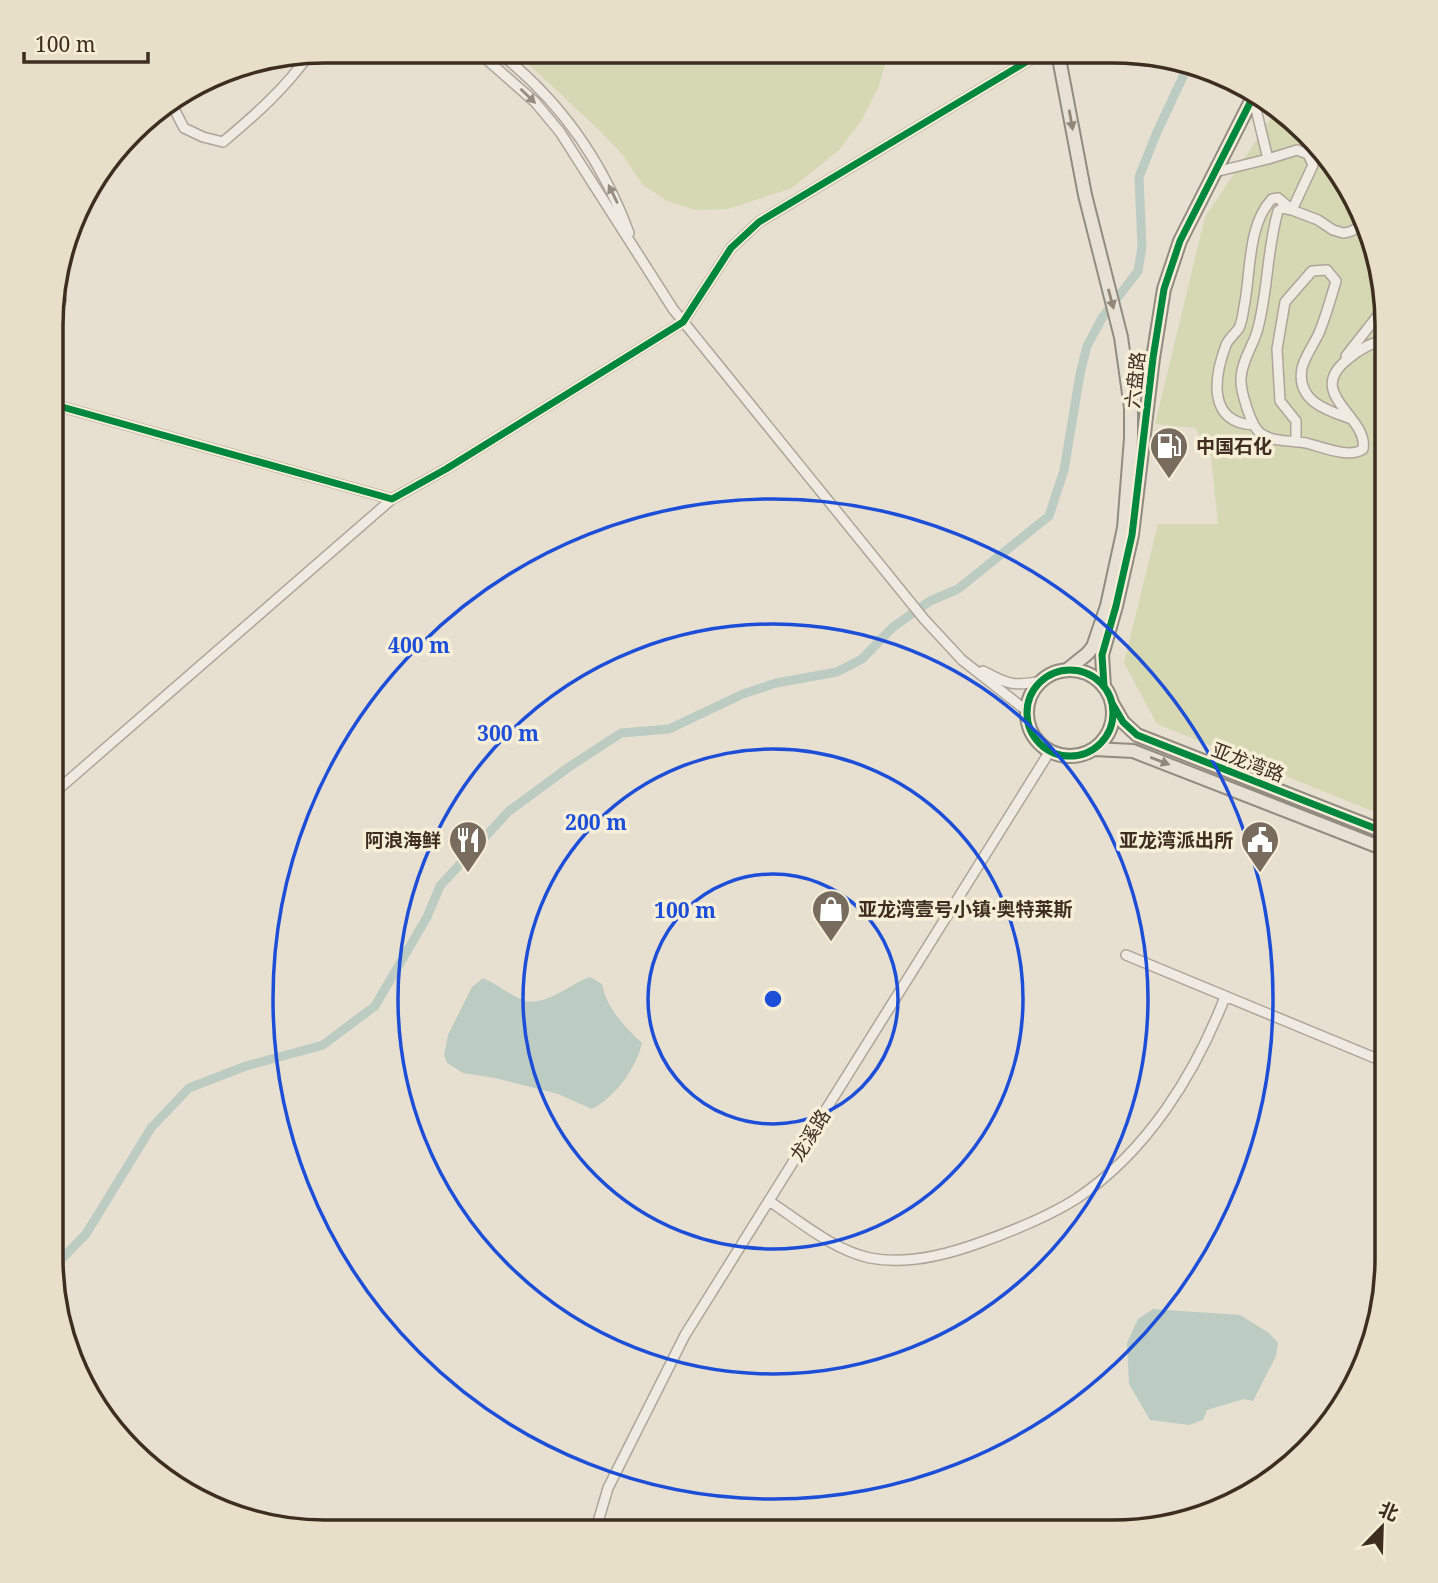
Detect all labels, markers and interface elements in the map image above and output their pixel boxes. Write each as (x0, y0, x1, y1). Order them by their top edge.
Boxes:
scale bar (24, 21, 149, 65)
text: 100 m (35, 30, 96, 58)
one-way arrow (519, 88, 536, 104)
one-way arrow (1065, 109, 1076, 131)
one-way arrow (608, 184, 619, 204)
one-way arrow (1106, 288, 1117, 310)
street label: 六盘路 (1119, 350, 1151, 410)
fuel station icon: 中国石化 (1148, 425, 1190, 480)
place label: 中国石化 (1196, 433, 1272, 459)
text: 400 m (388, 631, 450, 659)
text: 300 m (477, 719, 539, 747)
street label: 亚龙湾路 (1208, 736, 1288, 788)
one-way arrow (1150, 756, 1171, 767)
text: 200 m (565, 808, 627, 836)
restaurant icon: 阿浪海鲜 (447, 819, 489, 874)
public building icon: 亚龙湾派出所 (1239, 819, 1281, 874)
place label: 阿浪海鲜 (365, 827, 441, 853)
place label: 亚龙湾派出所 (1119, 827, 1233, 853)
shop icon: 亚龙湾壹号小镇·奥特莱斯 (810, 888, 852, 943)
text: 100 m (654, 896, 716, 924)
place label: 亚龙湾壹号小镇·奥特莱斯 (858, 896, 1073, 922)
centre of rings (761, 987, 785, 1011)
street label: 龙溪路 (784, 1104, 836, 1166)
north arrow (1347, 1492, 1417, 1562)
text: 北 (1375, 1496, 1402, 1527)

